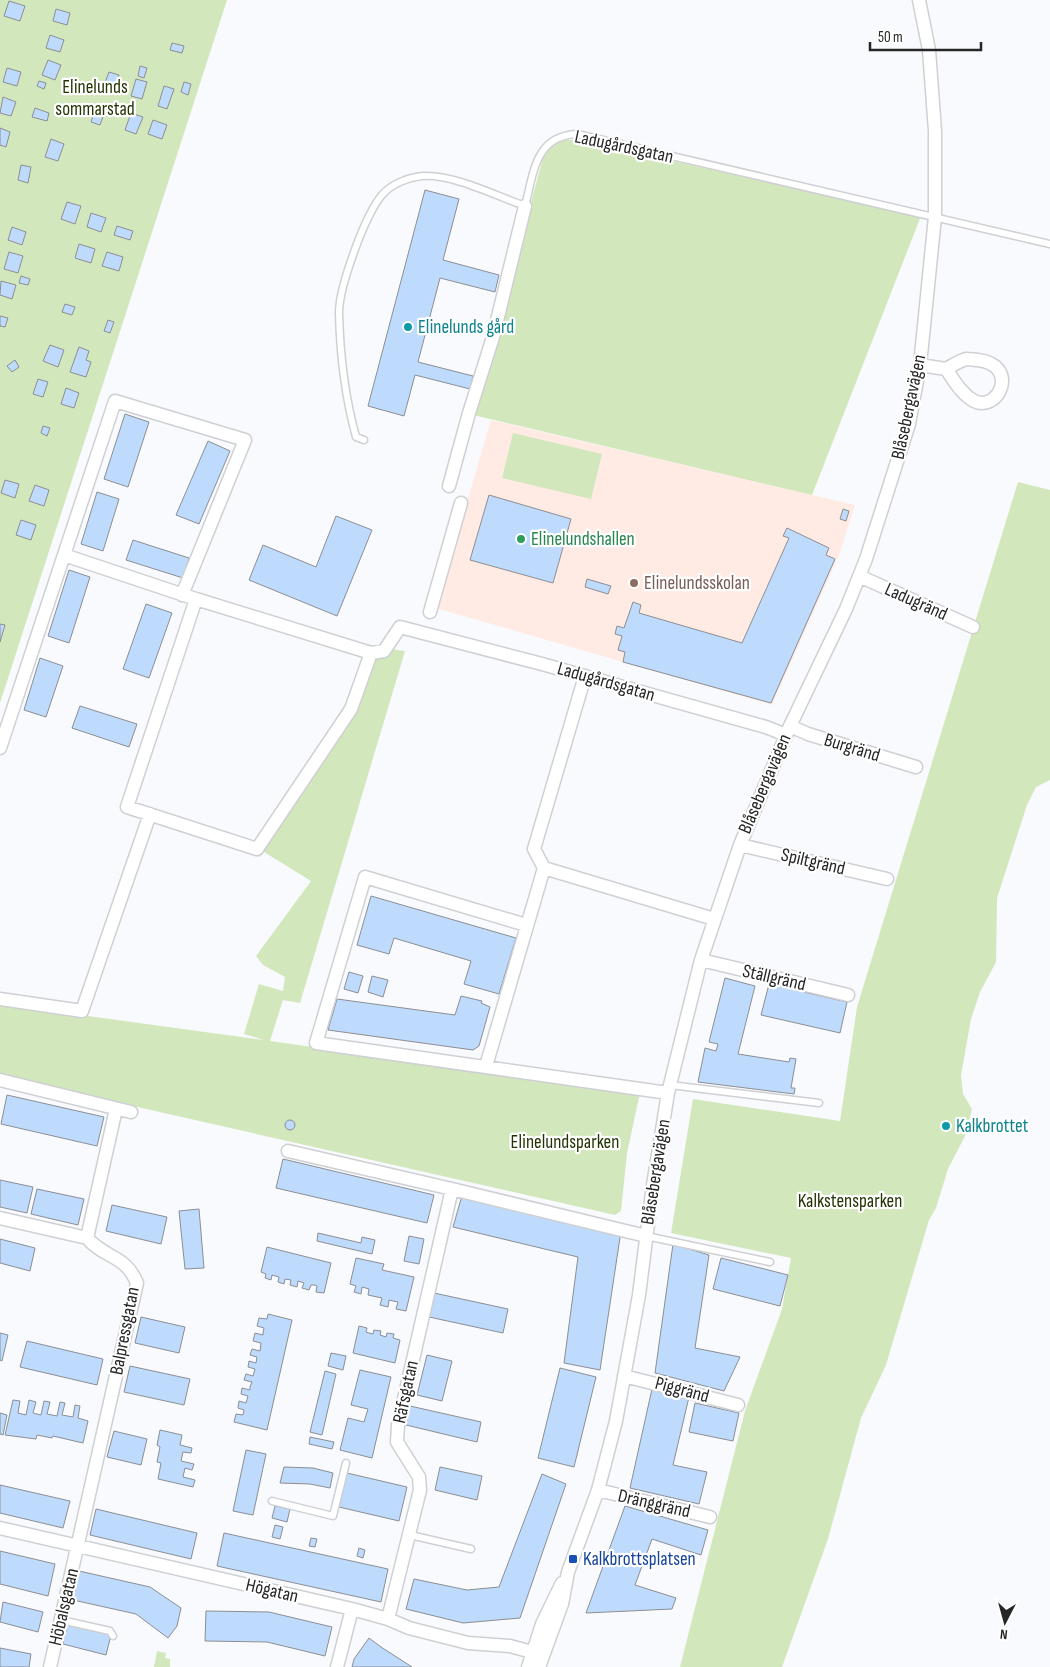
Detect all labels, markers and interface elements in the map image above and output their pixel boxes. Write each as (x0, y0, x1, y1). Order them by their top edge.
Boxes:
scale bar (870, 20, 981, 52)
text: 50 m (878, 28, 903, 47)
park label: Elinelunds sommarstad (55, 76, 135, 121)
street label: Ladugårdsgatan (572, 125, 676, 169)
place label: Elinelunds gård (418, 316, 514, 339)
marker: Elinelunds gård (402, 321, 414, 333)
street label: Blåsebergavägen (887, 353, 931, 461)
place label: Elinelundshallen (531, 528, 635, 551)
marker: Elinelundshallen (515, 533, 527, 545)
place label: Elinelundsskolan (644, 572, 750, 595)
marker: Elinelundsskolan (628, 577, 640, 589)
street label: Ladugränd (881, 578, 951, 626)
street label: Ladugårdsgatan (555, 657, 657, 707)
street label: Burgränd (821, 729, 883, 767)
street label: Blåsebergavägen (734, 731, 796, 837)
street label: Spiltgränd (779, 843, 847, 881)
street label: Ställgränd (740, 960, 808, 996)
place label: Kalkbrottet (956, 1115, 1029, 1138)
street label: Blåsebergavägen (636, 1118, 676, 1226)
marker: Kalkbrottet (940, 1120, 952, 1132)
park label: Elinelundsparken (511, 1131, 619, 1154)
park label: Kalkstensparken (798, 1190, 902, 1213)
street label: Balpressgatan (105, 1285, 145, 1377)
street label: Räfsgatan (388, 1358, 424, 1426)
street label: Piggränd (652, 1372, 712, 1408)
street label: Dränggränd (616, 1485, 692, 1523)
place label: Kalkbrottsplatsen (583, 1548, 696, 1571)
marker: Kalkbrottsplatsen (567, 1553, 579, 1565)
street label: Höbalsgatan (44, 1566, 84, 1648)
street label: Högatan (243, 1574, 301, 1608)
north arrow (980, 1597, 1030, 1647)
text: N (999, 1626, 1008, 1643)

